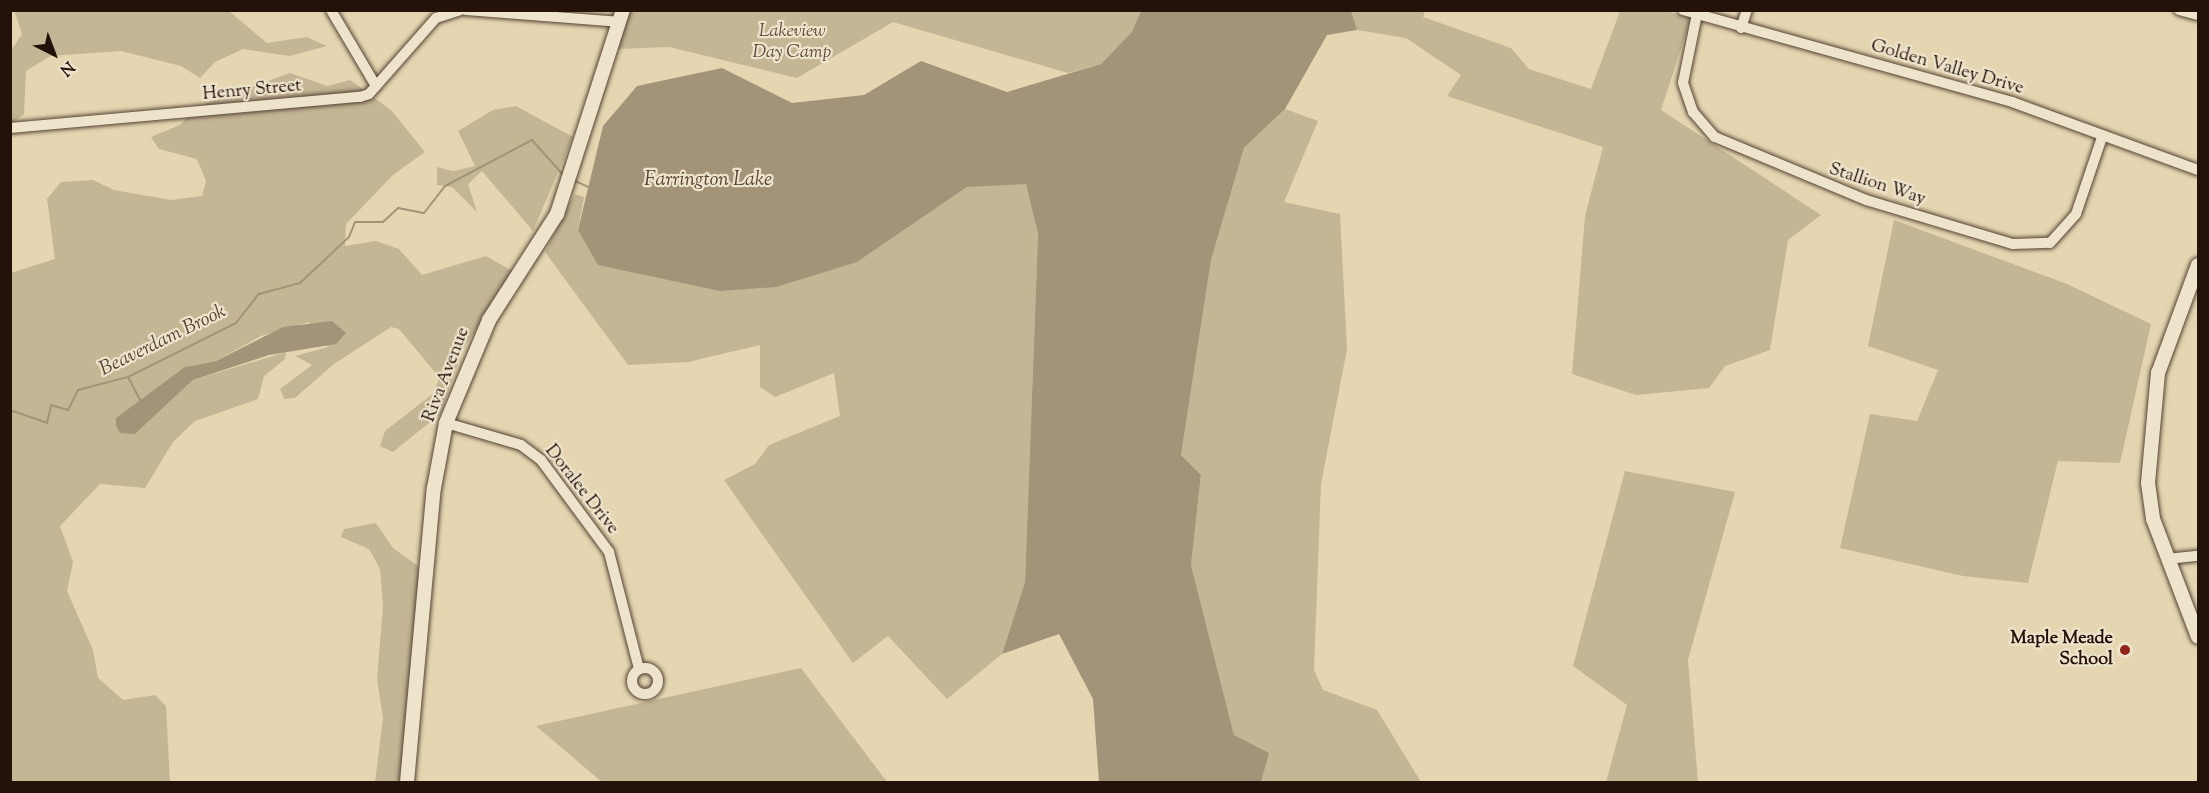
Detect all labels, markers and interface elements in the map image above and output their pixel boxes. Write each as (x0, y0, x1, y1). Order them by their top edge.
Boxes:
park label: Lakeview Day Camp (753, 22, 831, 64)
north arrow (24, 24, 84, 84)
street label: Golden Valley Drive (1868, 36, 2026, 100)
text: N (54, 55, 79, 81)
street label: Henry Street (202, 76, 302, 106)
street label: Stallion Way (1826, 159, 1928, 211)
water label: Farrington Lake (644, 168, 772, 192)
water label: Beaverdam Brook (96, 300, 230, 382)
street label: Riva Avenue (419, 325, 475, 425)
street label: Doralee Drive (539, 441, 623, 539)
place label: Maple Meade School (2010, 629, 2113, 672)
marker: Maple Meade School (2118, 643, 2132, 657)

